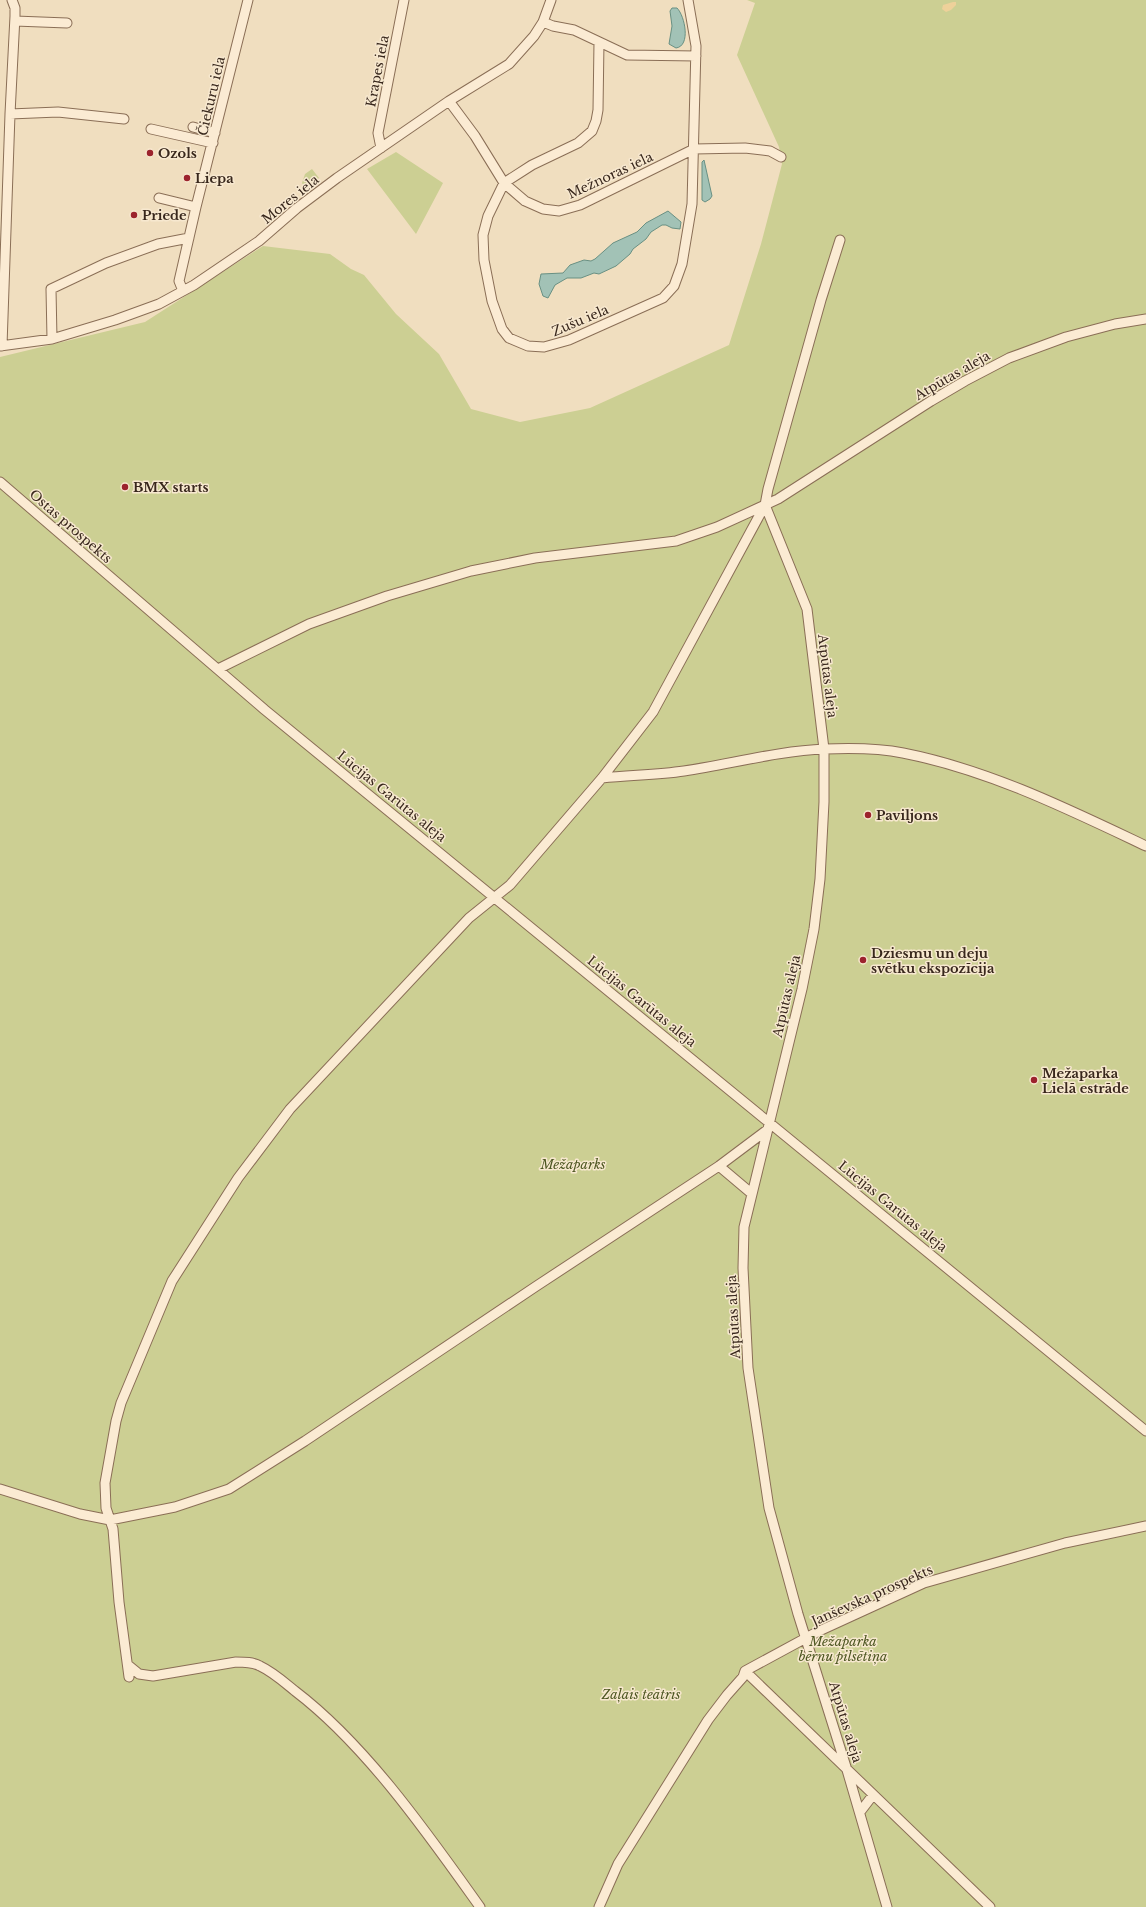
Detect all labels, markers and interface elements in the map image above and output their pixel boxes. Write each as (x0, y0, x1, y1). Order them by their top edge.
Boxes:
street label: Krapes iela (362, 33, 393, 108)
street label: Čiekuru iela (194, 54, 229, 137)
place label: Ozols (158, 145, 197, 162)
marker: Ozols (145, 148, 155, 158)
street label: Mežnoras iela (565, 148, 656, 203)
place label: Liepa (195, 170, 234, 187)
street label: Mores iela (258, 171, 323, 228)
marker: Liepa (182, 173, 192, 183)
place label: Priede (142, 207, 187, 224)
marker: Priede (129, 210, 139, 220)
street label: Zušu iela (549, 301, 612, 340)
street label: Atpūtas aleja (911, 347, 994, 404)
place label: BMX starts (133, 479, 208, 496)
marker: BMX starts (120, 482, 130, 492)
street label: Ostas prospekts (26, 486, 116, 567)
street label: Atpūtas aleja (814, 632, 841, 720)
street label: Lūcijas Garūtas aleja (334, 747, 450, 846)
place label: Paviljons (876, 807, 938, 824)
marker: Paviljons (863, 810, 873, 820)
place label: Dziesmu un deju svētku ekspozīcija (871, 945, 995, 977)
street label: Lūcijas Garūtas aleja (584, 952, 700, 1051)
street label: Atpūtas aleja (769, 952, 804, 1040)
marker: Dziesmu un deju svētku ekspozīcija (858, 955, 868, 965)
place label: Mežaparka Lielā estrāde (1042, 1065, 1129, 1097)
marker: Mežaparka Lielā estrāde (1029, 1075, 1039, 1085)
park label: Mežaparks (539, 1156, 606, 1173)
street label: Lūcijas Garūtas aleja (835, 1157, 951, 1256)
street label: Atpūtas aleja (723, 1274, 744, 1360)
street label: Janševska prospekts (807, 1561, 936, 1631)
park label: Mežaparka bērnu pilsētiņa (798, 1633, 888, 1665)
street label: Atpūtas aleja (825, 1678, 866, 1766)
park label: Zaļais teātris (601, 1686, 680, 1703)

